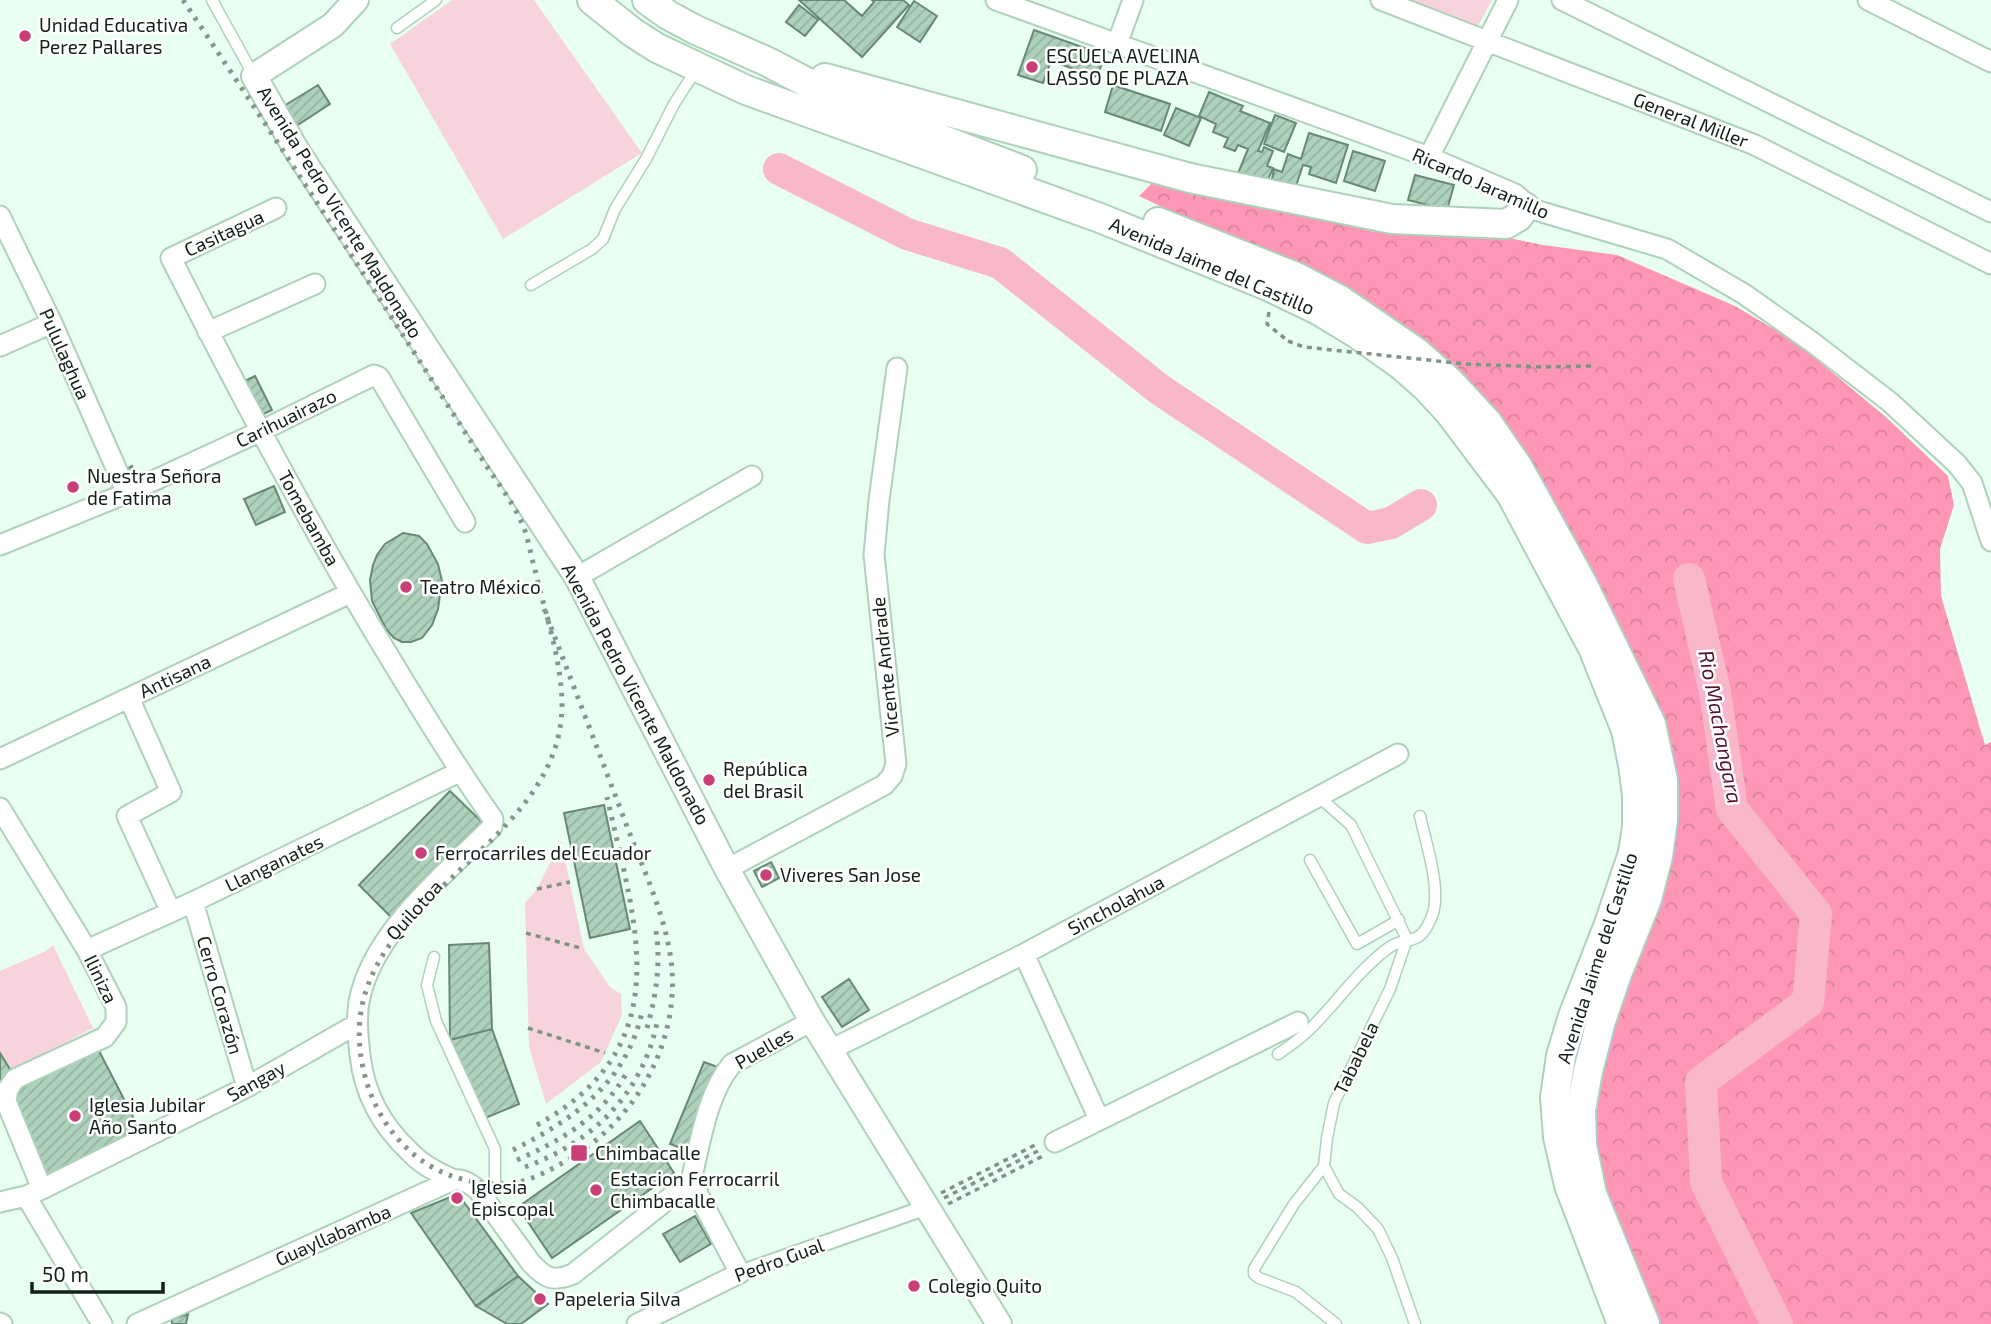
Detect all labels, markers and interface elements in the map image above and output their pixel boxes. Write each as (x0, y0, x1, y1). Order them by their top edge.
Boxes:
place label: Unidad Educativa Perez Pallares (39, 13, 188, 58)
marker: Unidad Educativa Perez Pallares (17, 28, 33, 44)
place label: ESCUELA AVELINA LASSO DE PLAZA (1046, 44, 1200, 89)
marker: ESCUELA AVELINA LASSO DE PLAZA (1024, 59, 1040, 75)
street label: Avenida Pedro Vicente Maldonado (253, 81, 428, 342)
street label: General Miller (1630, 87, 1752, 152)
street label: Ricardo Jaramillo (1409, 142, 1553, 223)
street label: Casitagua (180, 204, 267, 261)
street label: Avenida Jaime del Castillo (1106, 212, 1318, 319)
street label: Pululaghua (35, 305, 96, 403)
street label: Carihuairazo (232, 383, 340, 452)
place label: Nuestra Señora de Fatima (87, 464, 221, 509)
street label: Tomebamba (274, 466, 345, 570)
marker: Nuestra Señora de Fatima (65, 479, 81, 495)
street label: Avenida Pedro Vicente Maldonado (558, 559, 715, 828)
place label: Teatro México (420, 575, 541, 598)
marker: Teatro México (398, 579, 414, 595)
street label: Vicente Andrade (866, 596, 903, 738)
water label: Rio Machangara (1694, 648, 1749, 806)
street label: Antisana (135, 649, 214, 702)
place label: República del Brasil (723, 757, 808, 802)
marker: República del Brasil (701, 772, 717, 788)
street label: Llanganates (221, 829, 327, 896)
place label: Ferrocarriles del Ecuador (435, 841, 652, 864)
marker: Ferrocarriles del Ecuador (413, 845, 429, 861)
street label: Avenida Jaime del Castillo (1551, 849, 1642, 1066)
place label: Viveres San Jose (780, 863, 921, 886)
marker: Viveres San Jose (758, 867, 774, 883)
street label: Sincholahua (1064, 870, 1168, 940)
street label: Quilotoa (381, 875, 447, 945)
street label: Cerro Corazón (193, 933, 248, 1057)
street label: Iliniza (80, 951, 123, 1007)
street label: Tababela (1328, 1018, 1383, 1098)
street label: Puelles (731, 1022, 797, 1073)
street label: Sangay (223, 1055, 289, 1106)
place label: Iglesia Jubilar Año Santo (89, 1093, 206, 1138)
marker: Iglesia Jubilar Año Santo (67, 1108, 83, 1124)
place label: Chimbacalle (595, 1141, 701, 1164)
marker: Chimbacalle (569, 1143, 589, 1163)
place label: Estacion Ferrocarril Chimbacalle (610, 1167, 780, 1212)
place label: Iglesia Episcopal (471, 1175, 554, 1220)
marker: Estacion Ferrocarril Chimbacalle (588, 1182, 604, 1198)
marker: Iglesia Episcopal (449, 1190, 465, 1206)
street label: Guayllabamba (271, 1199, 394, 1270)
street label: Pedro Gual (731, 1233, 827, 1286)
scale bar (32, 1250, 163, 1294)
text: 50 m (42, 1261, 89, 1286)
place label: Colegio Quito (928, 1274, 1042, 1297)
marker: Colegio Quito (906, 1278, 922, 1294)
place label: Papeleria Silva (554, 1287, 681, 1310)
marker: Papeleria Silva (532, 1291, 548, 1307)

